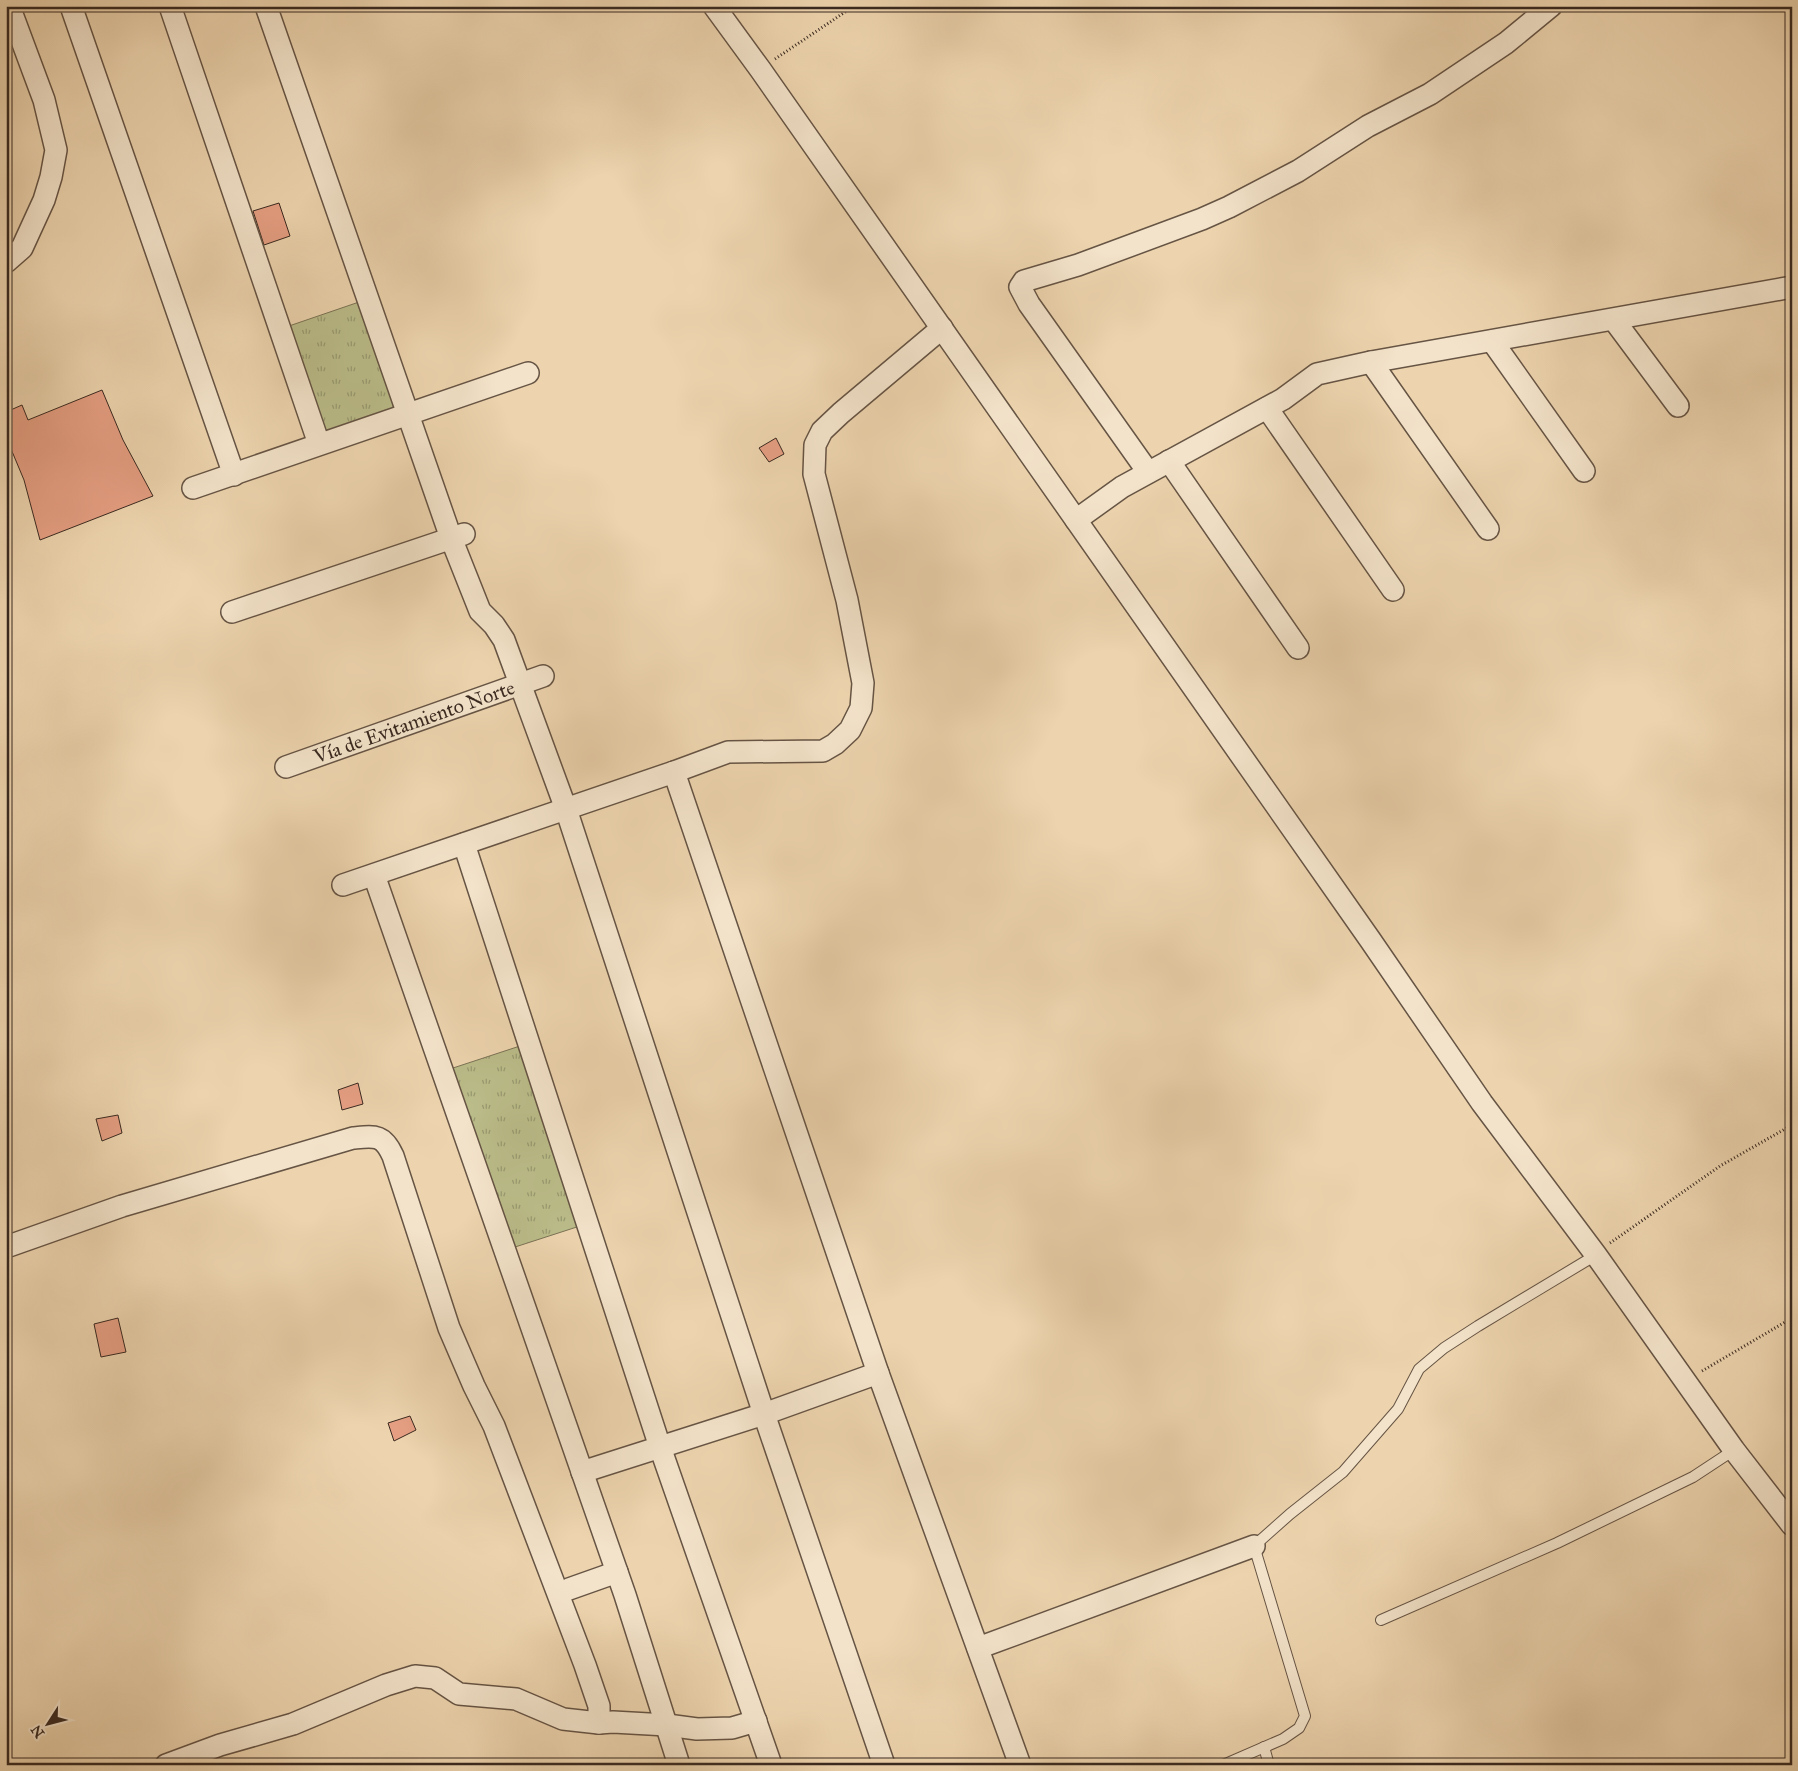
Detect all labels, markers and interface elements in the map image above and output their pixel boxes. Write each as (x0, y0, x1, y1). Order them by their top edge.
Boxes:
street label: Vía de Evitamiento Norte (310, 675, 518, 769)
north arrow (22, 1698, 72, 1748)
text: N (27, 1721, 48, 1741)

